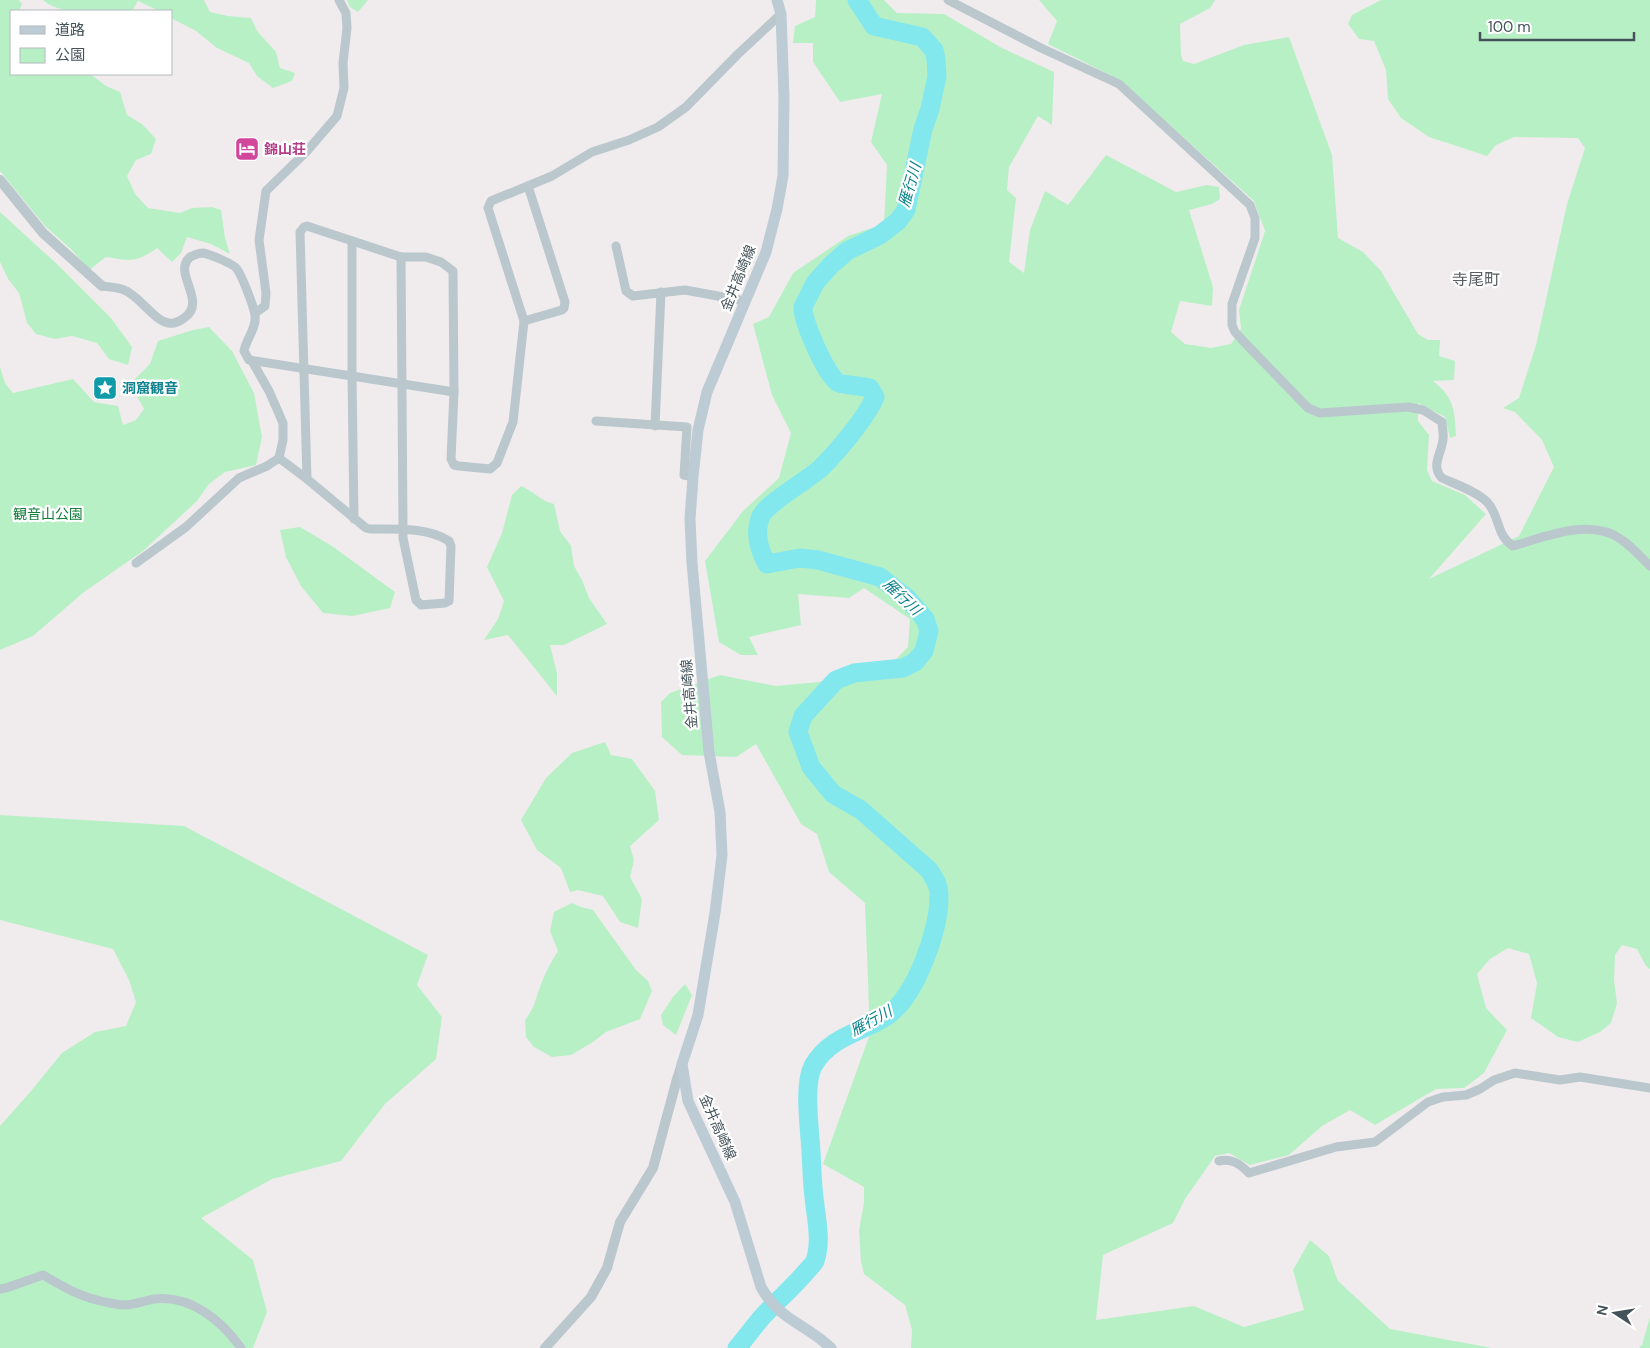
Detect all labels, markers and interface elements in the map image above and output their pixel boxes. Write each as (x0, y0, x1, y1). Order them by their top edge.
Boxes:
legend (10, 10, 172, 75)
scale bar (1480, 10, 1634, 42)
text: 100 m (1488, 17, 1531, 37)
text: 道路 (55, 20, 85, 40)
text: 公園 (55, 45, 85, 65)
hotel icon: 錦山荘 (234, 136, 260, 162)
place label: 錦山荘 (264, 140, 306, 158)
water label: 雁行川 (894, 159, 926, 209)
street label: 金井高崎線 (717, 242, 759, 314)
district label: 寺尾町 (1452, 269, 1500, 290)
place icon: 洞窟観音 (92, 375, 118, 401)
place label: 洞窟観音 (122, 379, 178, 397)
park label: 観音山公園 (13, 505, 83, 523)
water label: 雁行川 (879, 574, 927, 621)
street label: 金井高崎線 (677, 658, 701, 730)
water label: 雁行川 (846, 1000, 897, 1041)
street label: 金井高崎線 (696, 1091, 740, 1163)
north arrow (1590, 1288, 1640, 1338)
text: N (1592, 1303, 1612, 1317)

